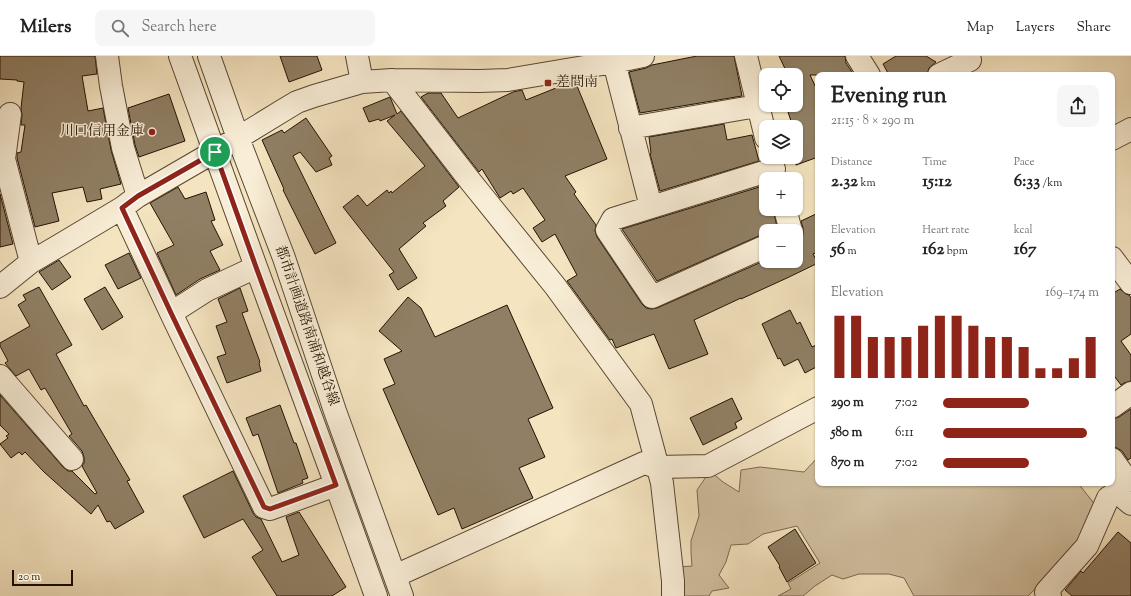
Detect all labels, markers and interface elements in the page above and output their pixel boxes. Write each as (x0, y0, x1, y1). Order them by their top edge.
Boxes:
search box (95, 10, 375, 46)
text: Milers (20, 14, 71, 41)
icon: search (109, 17, 131, 39)
text: Search here (141, 17, 217, 38)
text: Map (967, 18, 994, 38)
text: Layers (1016, 18, 1054, 38)
text: Share (1076, 18, 1111, 38)
map controls (759, 68, 803, 268)
button: locate (759, 68, 803, 112)
place label: 差間南 (556, 73, 598, 93)
marker: 差間南 (543, 78, 553, 88)
text: Evening run (831, 81, 947, 113)
button: share (1057, 85, 1099, 127)
text: 21:15 · 8 × 290 m (831, 112, 914, 130)
button: layers (759, 120, 803, 164)
place label: 川口信用金庫 (60, 122, 144, 142)
marker: 川口信用金庫 (147, 127, 157, 137)
pin (198, 135, 232, 169)
icon: arrive (204, 141, 226, 163)
text: Distance (831, 154, 872, 170)
text: Time (922, 154, 947, 170)
text: Pace (1014, 154, 1035, 170)
text: 2.32 (831, 170, 858, 194)
text: 15:12 (922, 170, 952, 194)
text: 6:33 (1014, 170, 1040, 194)
button: + (759, 172, 803, 216)
text: km (858, 175, 876, 191)
text: /km (1040, 175, 1062, 191)
text: Elevation (831, 222, 876, 238)
text: Heart rate (922, 222, 969, 238)
text: kcal (1014, 222, 1033, 238)
button: − (759, 224, 803, 268)
text: 56 (831, 238, 845, 262)
text: 162 (922, 238, 944, 262)
text: 167 (1014, 238, 1036, 262)
street label: 都市計画道路南浦和越谷線 (269, 243, 343, 409)
text: m (845, 243, 857, 259)
text: bpm (944, 243, 968, 259)
text: Elevation (831, 284, 884, 302)
text: 169–174 m (1045, 284, 1099, 302)
text: 290 m (831, 394, 864, 412)
text: 7:02 (895, 394, 918, 412)
text: 580 m (831, 424, 862, 442)
text: 6:11 (895, 424, 914, 442)
text: 870 m (831, 454, 864, 472)
text: 7:02 (895, 454, 918, 472)
scale bar (12, 568, 73, 587)
text: 20 m (18, 569, 40, 585)

